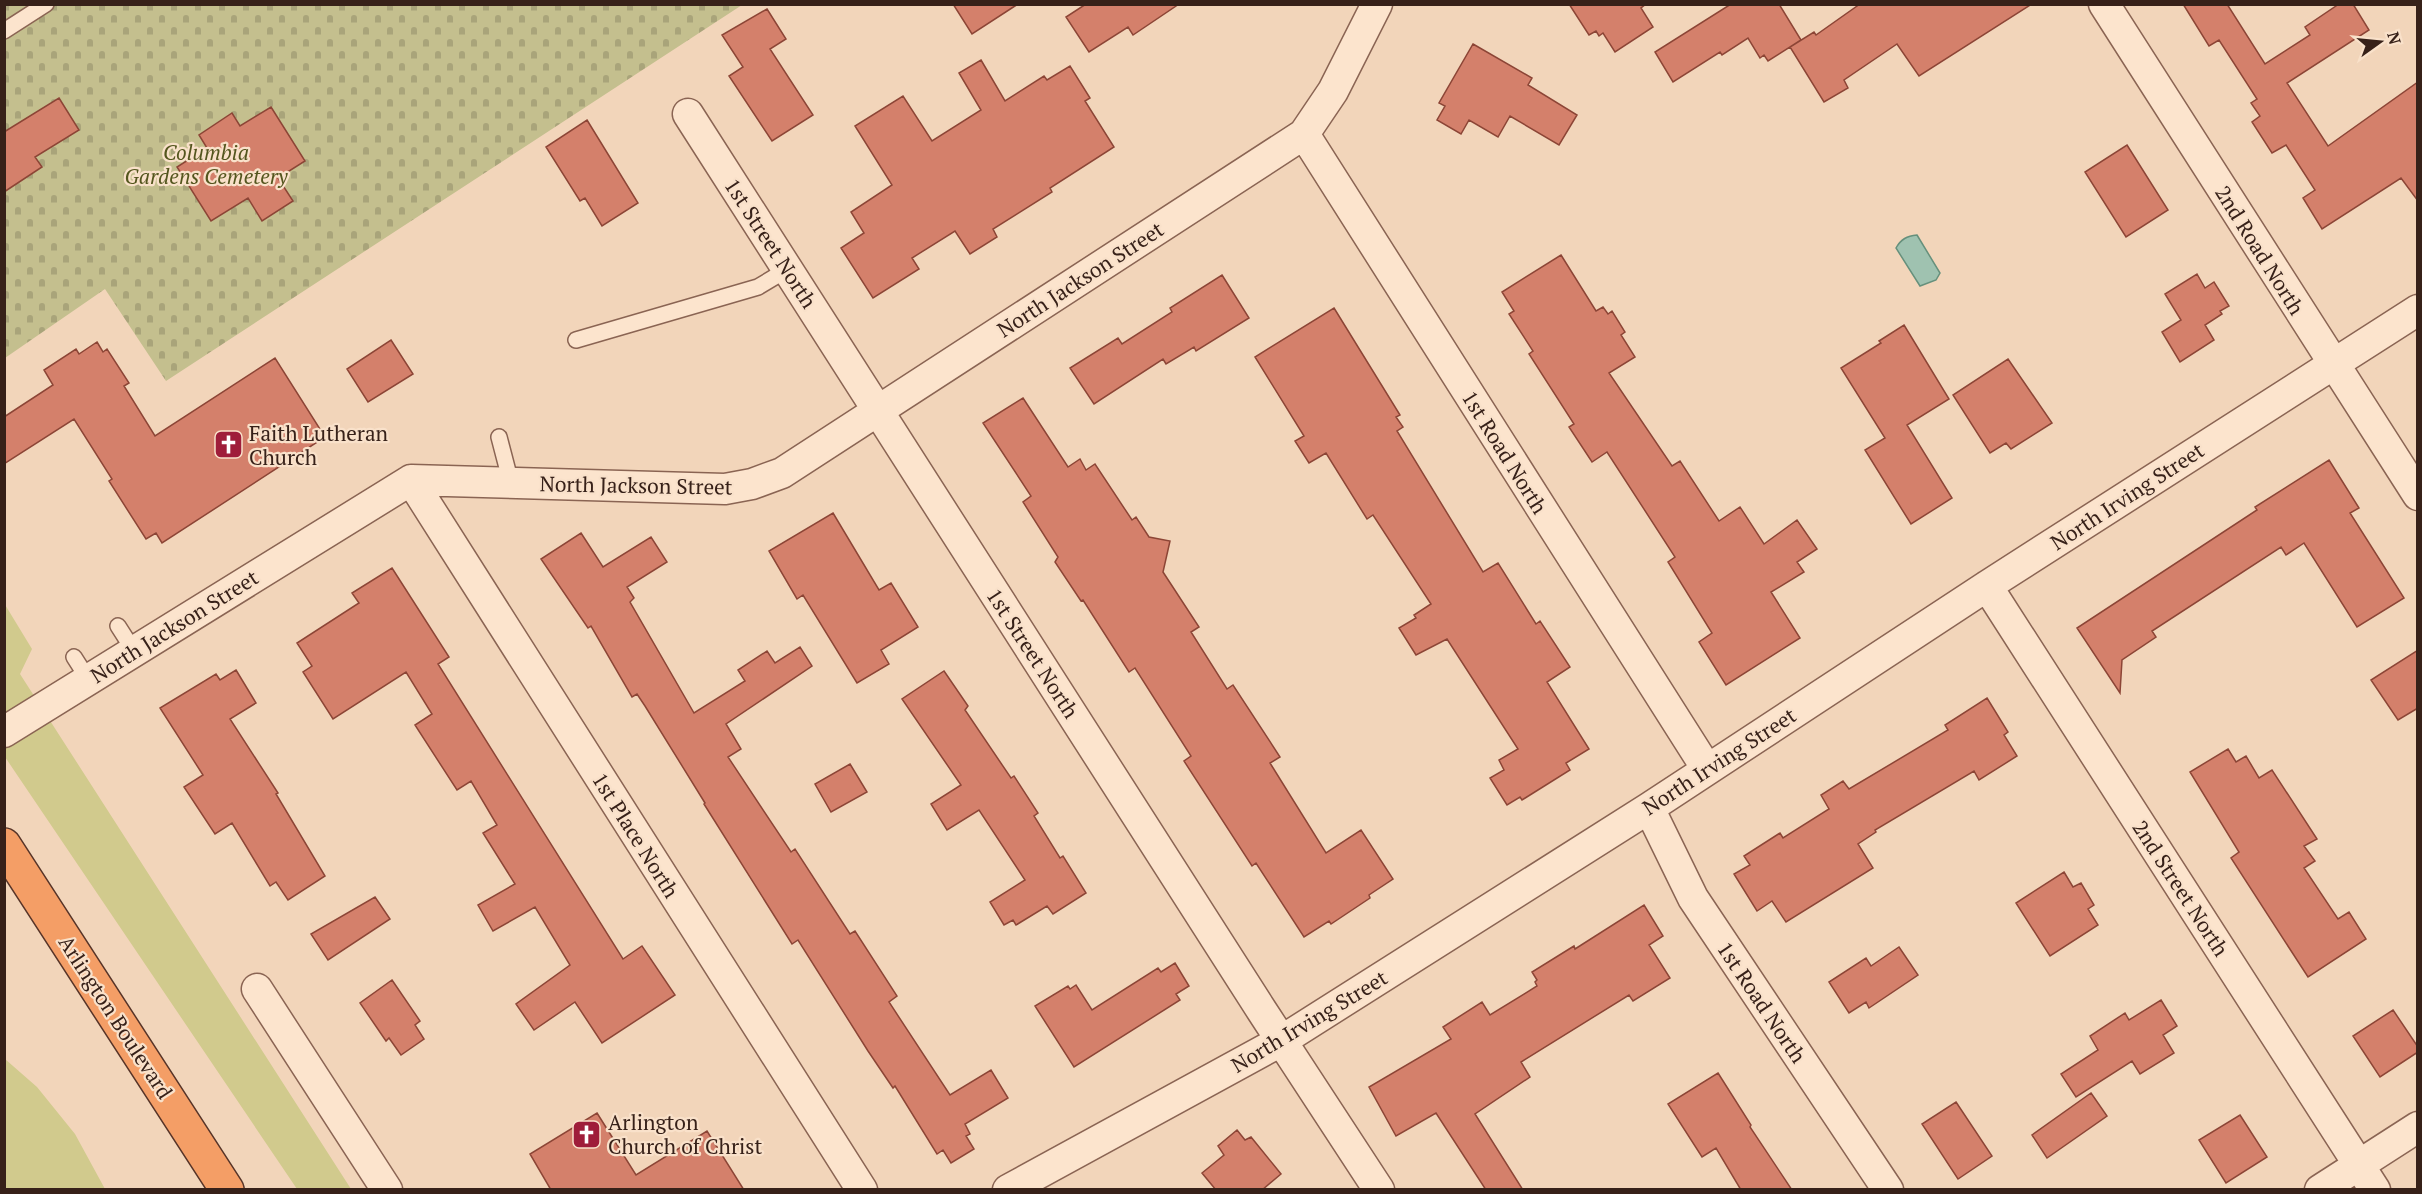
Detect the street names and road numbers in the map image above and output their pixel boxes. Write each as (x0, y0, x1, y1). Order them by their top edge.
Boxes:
street label: 1st Street North (719, 173, 823, 313)
street label: 2nd Road North (2209, 180, 2311, 320)
street label: North Jackson Street (991, 215, 1169, 343)
street label: 1st Road North (1456, 385, 1554, 519)
street label: North Irving Street (2045, 436, 2209, 556)
street label: North Jackson Street (539, 469, 733, 501)
street label: North Jackson Street (85, 563, 263, 689)
street label: 1st Street North (981, 583, 1085, 723)
street label: North Irving Street (1637, 701, 1801, 821)
street label: 1st Place North (586, 767, 686, 903)
street label: 2nd Street North (2127, 815, 2235, 961)
street label: Arlington Boulevard (53, 930, 180, 1104)
street label: 1st Road North (1711, 936, 1813, 1068)
street label: North Irving Street (1226, 963, 1393, 1079)

